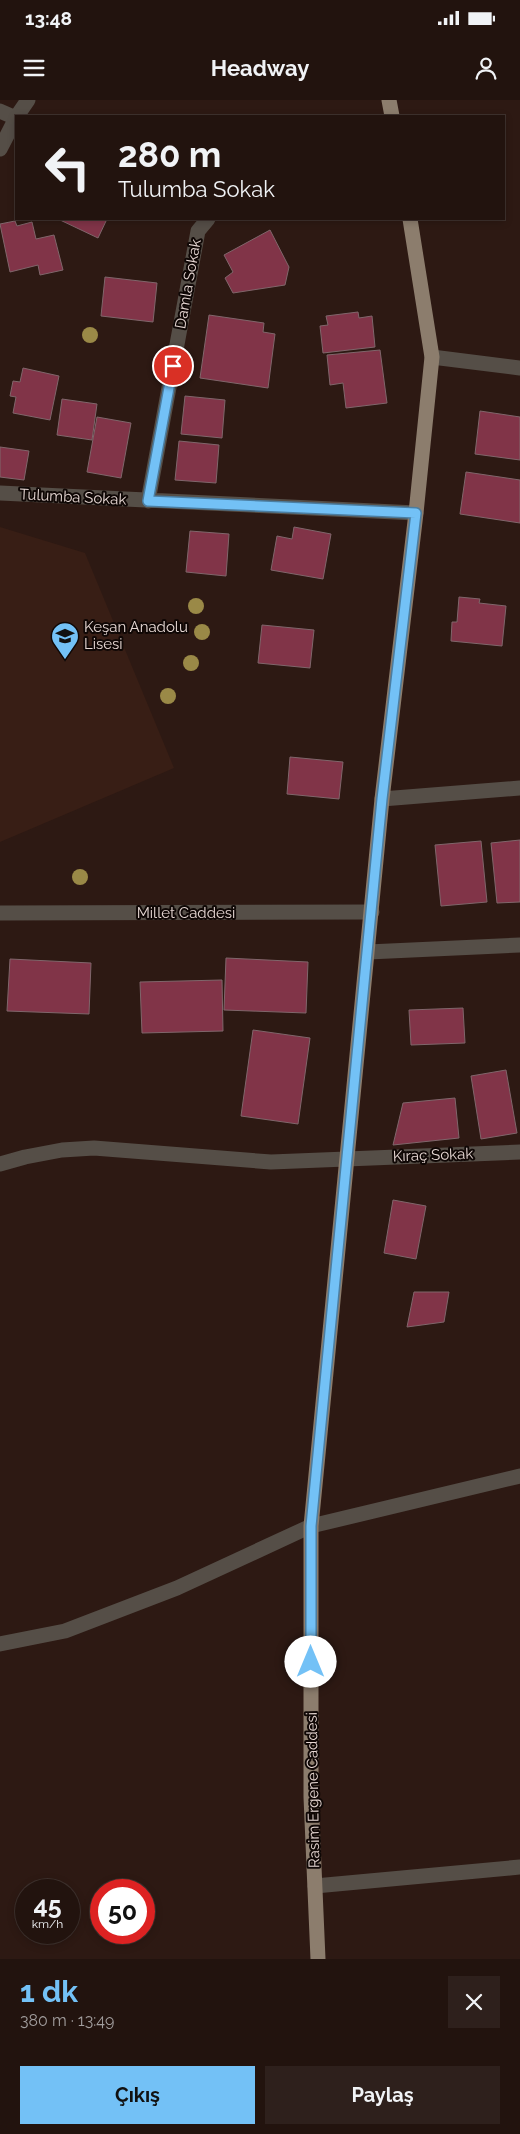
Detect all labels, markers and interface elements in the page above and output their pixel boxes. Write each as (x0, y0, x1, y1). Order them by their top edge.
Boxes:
text: 13:48 (25, 7, 72, 29)
icon: menu (20, 54, 48, 82)
icon: person (472, 54, 500, 82)
text: Headway (211, 55, 309, 81)
text: 280 m (118, 134, 221, 175)
icon: left (35, 135, 100, 200)
text: Tulumba Sokak (118, 176, 275, 202)
street label: Damla Sokak (171, 238, 205, 330)
pin (152, 345, 194, 387)
icon: arrive (159, 352, 187, 380)
street label: Tulumba Sokak (19, 485, 127, 509)
place label: Keşan Anadolu Lisesi (84, 618, 188, 653)
school or university icon: Keşan Anadolu Lisesi (50, 621, 80, 660)
street label: Millet Caddesi (137, 904, 235, 922)
street label: Kıraç Sokak (392, 1145, 474, 1165)
position arrow (284, 1635, 336, 1687)
street label: Rasim Ergene Caddesi (303, 1712, 323, 1868)
speed limit sign: 50 (90, 1879, 155, 1944)
text: 45 (33, 1890, 62, 1920)
text: km/h (32, 1917, 63, 1931)
text: 1 dk (20, 1974, 78, 2009)
button: close (448, 1976, 500, 2028)
text: 380 m · 13:49 (20, 2011, 114, 2030)
button: Çıkış (20, 2066, 255, 2124)
button: Paylaş (265, 2066, 500, 2124)

